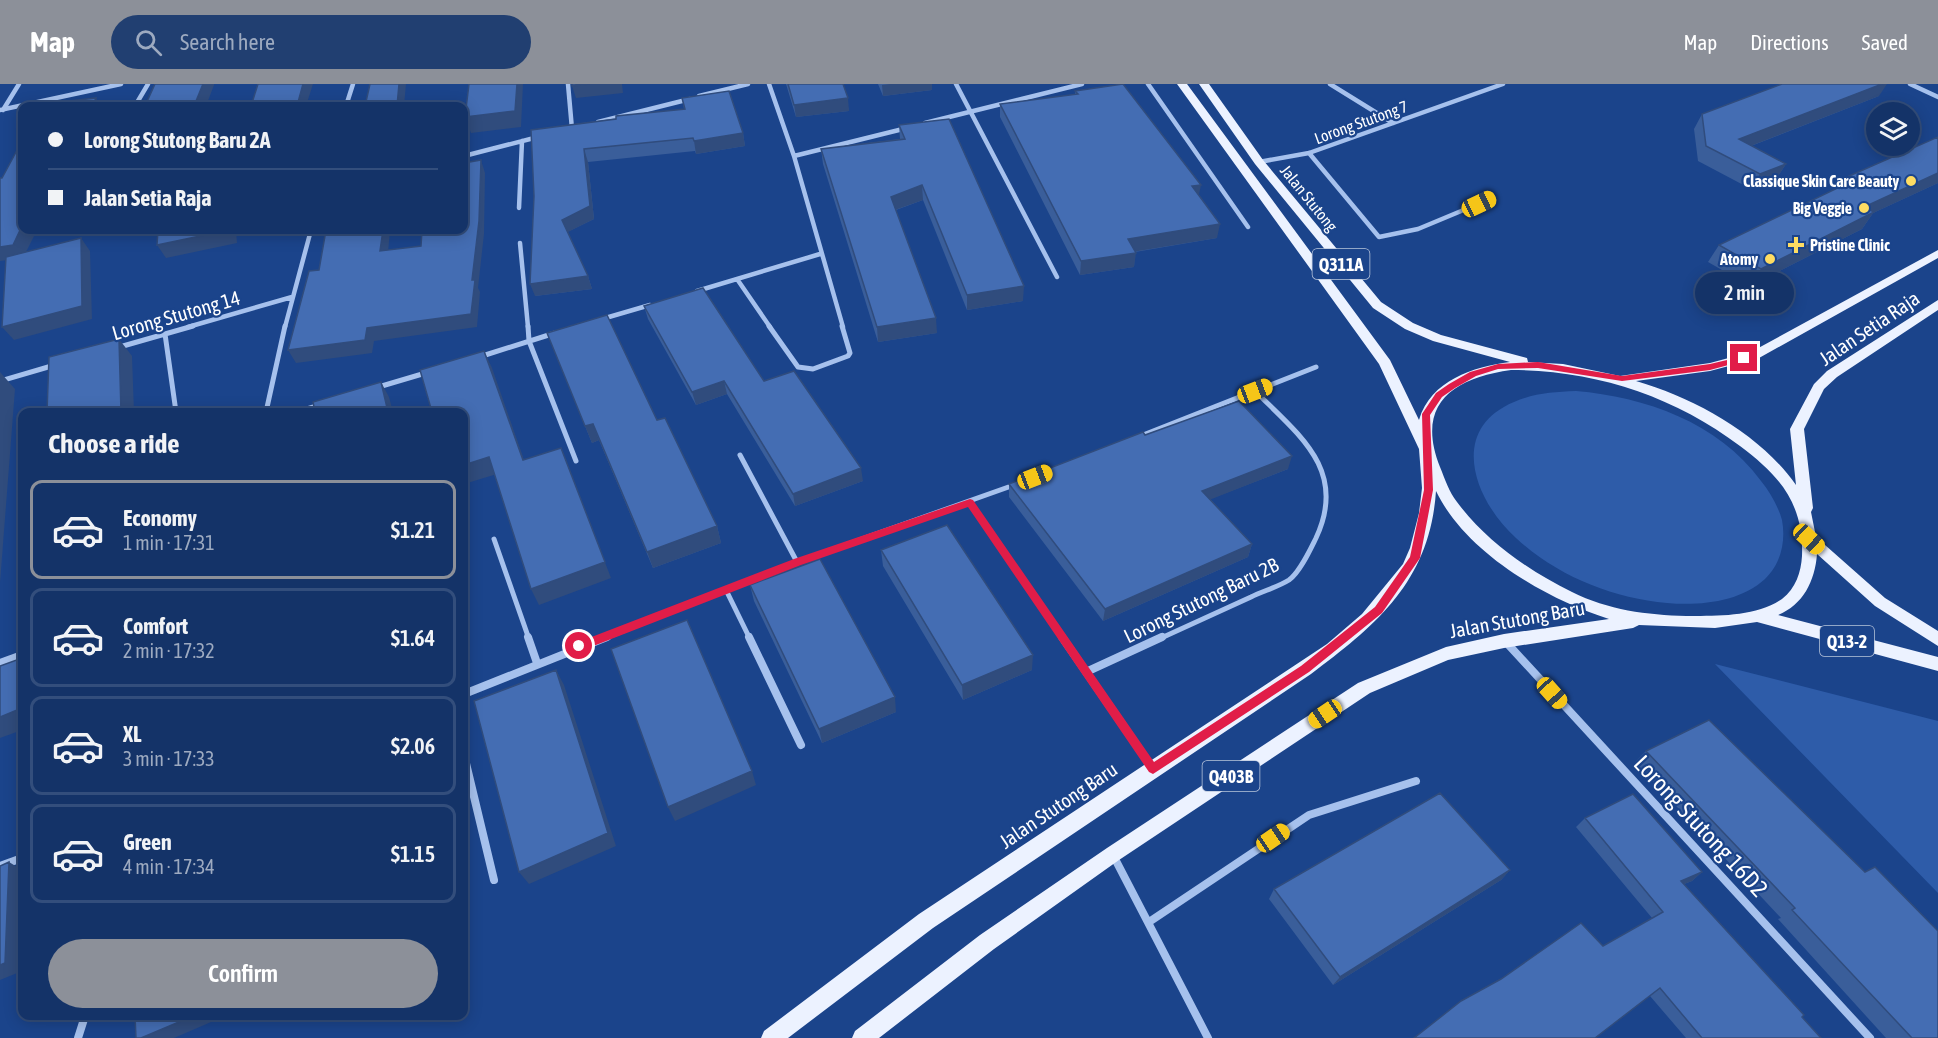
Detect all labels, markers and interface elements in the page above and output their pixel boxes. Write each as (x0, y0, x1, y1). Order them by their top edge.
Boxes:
search box (111, 15, 531, 69)
text: Map (30, 26, 75, 58)
icon: search (132, 26, 165, 59)
text: Search here (180, 29, 275, 55)
text: Map (1683, 30, 1717, 54)
text: Directions (1750, 30, 1829, 54)
text: Saved (1862, 30, 1908, 54)
street label: Lorong Stutong 7 (1312, 97, 1411, 148)
map controls (1866, 102, 1920, 156)
button: layers (1866, 102, 1920, 156)
text: Lorong Stutong Baru 2A (84, 127, 271, 153)
street label: Jalan Stutong (1276, 161, 1341, 235)
place label: Classique Skin Care Beauty (1743, 172, 1899, 190)
marker: Classique Skin Care Beauty (1904, 174, 1918, 188)
text: Jalan Setia Raja (84, 185, 211, 211)
car (1459, 188, 1499, 220)
place label: Big Veggie (1793, 199, 1852, 217)
marker: Big Veggie (1857, 201, 1871, 215)
marker: Pristine Clinic (1787, 236, 1805, 254)
place label: Pristine Clinic (1810, 236, 1890, 254)
road number: Q311A (1312, 249, 1370, 279)
place label: Atomy (1719, 250, 1758, 268)
marker: Atomy (1763, 252, 1777, 266)
callout: 2 min (1694, 271, 1794, 313)
text: 2 min (1724, 281, 1765, 304)
street label: Lorong Stutong 14 (109, 286, 243, 344)
street label: Jalan Setia Raja (1815, 286, 1923, 370)
route end (1730, 344, 1757, 371)
car (1235, 376, 1275, 406)
text: Choose a ride (48, 428, 180, 459)
car (1015, 462, 1055, 492)
icon: car (51, 503, 105, 557)
text: Economy (123, 505, 197, 531)
text: $1.21 (391, 517, 435, 543)
car (1790, 520, 1828, 558)
text: 1 min · 17:31 (123, 531, 215, 554)
street label: Lorong Stutong Baru 2B (1120, 552, 1283, 647)
street label: Jalan Stutong Baru (1448, 596, 1586, 642)
icon: car (51, 611, 105, 665)
text: Comfort (123, 613, 188, 639)
text: $1.64 (391, 625, 435, 651)
road number: Q13-2 (1820, 626, 1874, 656)
route start (565, 632, 592, 659)
text: 2 min · 17:32 (123, 639, 215, 662)
car (1533, 674, 1571, 712)
car (1305, 696, 1345, 732)
icon: car (51, 719, 105, 773)
text: XL (123, 721, 141, 747)
text: $2.06 (391, 733, 435, 759)
text: 3 min · 17:33 (123, 747, 215, 770)
street label: Lorong Stutong 16D2 (1629, 750, 1773, 902)
street label: Jalan Stutong Baru (995, 757, 1121, 853)
road number: Q403B (1202, 761, 1260, 791)
car (1253, 820, 1293, 856)
icon: car (51, 827, 105, 881)
text: Green (123, 829, 172, 855)
text: $1.15 (391, 841, 435, 867)
text: 4 min · 17:34 (123, 855, 215, 878)
button: Confirm (48, 939, 438, 1008)

